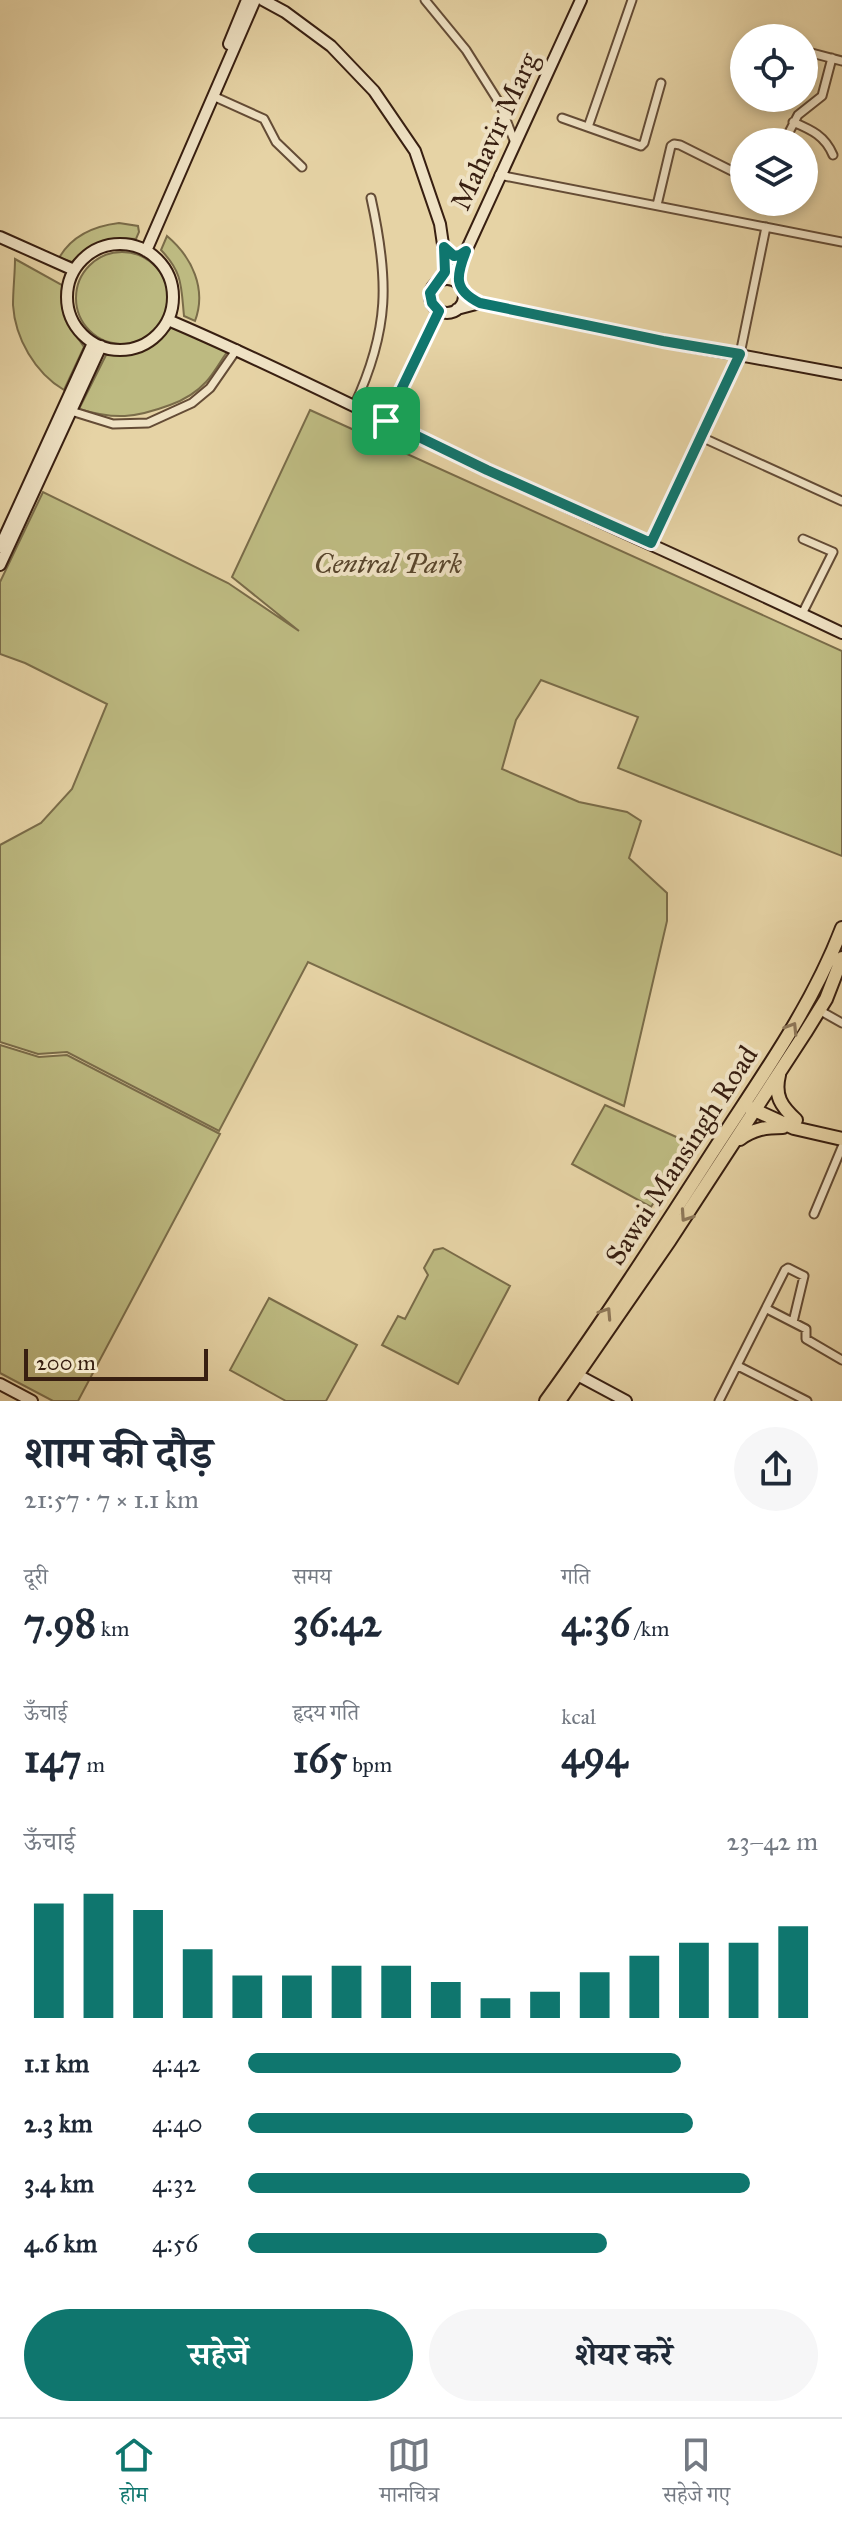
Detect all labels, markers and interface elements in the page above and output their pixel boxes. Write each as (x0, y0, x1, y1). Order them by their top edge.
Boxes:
map controls (730, 24, 818, 216)
button: locate (730, 24, 818, 112)
street label: Mahavir Marg (443, 46, 547, 216)
button: layers (730, 128, 818, 216)
pin (352, 387, 420, 455)
icon: arrive (364, 399, 408, 443)
park label: Central Park (314, 546, 463, 581)
one-way arrow (783, 1022, 798, 1037)
street label: Sawai Mansingh Road (597, 1039, 765, 1272)
one-way arrow (681, 1207, 696, 1222)
one-way arrow (596, 1308, 611, 1322)
scale bar (24, 1345, 208, 1381)
text: 200 m (36, 1349, 96, 1376)
text: शाम की दौड़ (24, 1426, 213, 1480)
button: share (734, 1427, 818, 1511)
text: 21:57 · 7 × 1.1 km (24, 1483, 199, 1515)
text: दूरी (24, 1563, 48, 1590)
text: समय (293, 1563, 331, 1590)
text: गति (561, 1563, 590, 1590)
text: 7.98 (24, 1598, 96, 1647)
text: 36:42 (293, 1598, 381, 1647)
text: 4:36 (561, 1598, 630, 1647)
text: km (96, 1615, 129, 1642)
text: /km (630, 1615, 670, 1642)
text: ऊँचाई (24, 1699, 67, 1726)
text: हृदय गति (293, 1699, 359, 1726)
text: kcal (561, 1703, 596, 1730)
text: 494 (561, 1730, 627, 1779)
text: 147 (24, 1734, 82, 1783)
text: 165 (293, 1734, 347, 1783)
text: m (82, 1751, 105, 1778)
text: bpm (347, 1751, 392, 1778)
text: ऊँचाई (24, 1825, 75, 1857)
text: 23–42 m (726, 1825, 818, 1857)
text: 1.1 km (24, 2047, 89, 2079)
text: 4:42 (152, 2047, 200, 2079)
text: 2.3 km (24, 2107, 93, 2139)
text: 4:40 (152, 2107, 203, 2139)
text: 3.4 km (24, 2167, 94, 2199)
text: 4:32 (152, 2167, 196, 2199)
text: 4.6 km (24, 2227, 97, 2259)
text: 4:56 (152, 2227, 198, 2259)
button: सहेजें (24, 2309, 413, 2401)
button: शेयर करें (429, 2309, 818, 2401)
tab: होम (112, 2433, 156, 2516)
tab: मानचित्र (380, 2433, 439, 2516)
tab: सहेजे गए (663, 2433, 730, 2516)

